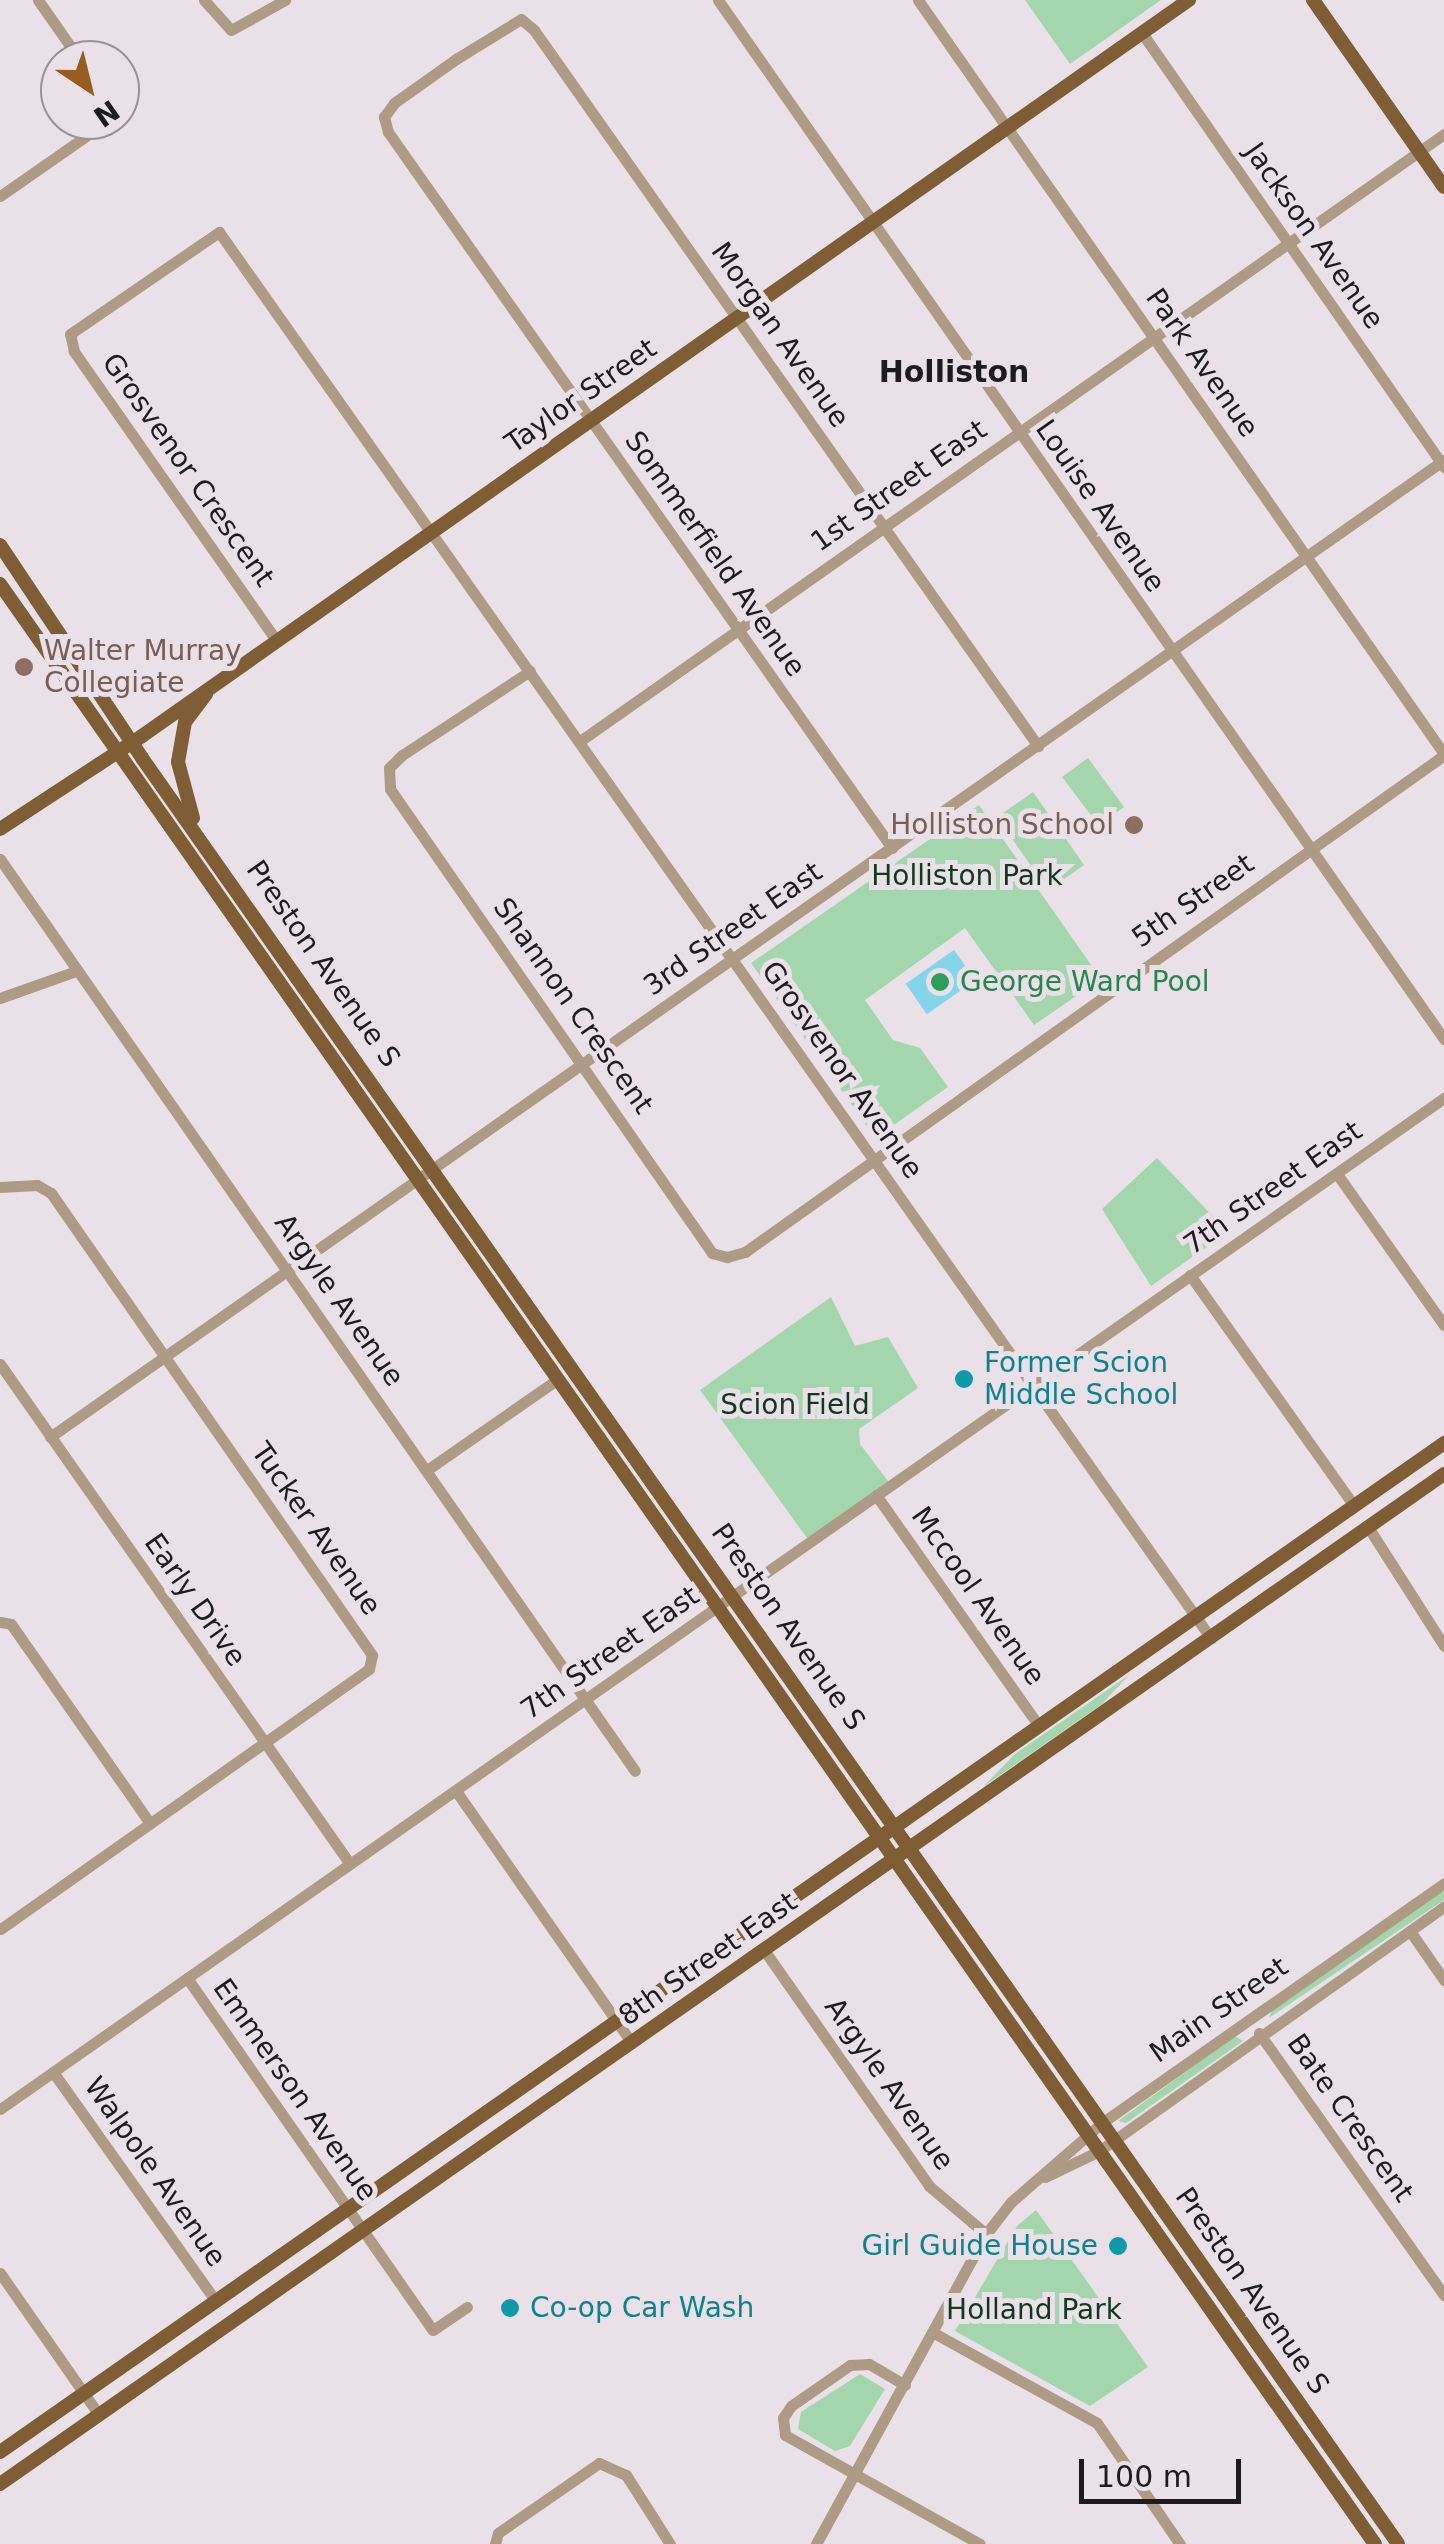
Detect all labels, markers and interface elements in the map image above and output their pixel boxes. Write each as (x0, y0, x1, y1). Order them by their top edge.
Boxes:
north arrow (40, 40, 140, 140)
text: N (87, 93, 125, 134)
street label: Jackson Avenue (1237, 136, 1391, 336)
street label: Morgan Avenue (704, 236, 856, 434)
street label: Park Avenue (1138, 282, 1266, 444)
street label: Taylor Street (499, 332, 663, 460)
street label: Grosvenor Crescent (95, 347, 281, 593)
district label: Holliston (879, 354, 1029, 390)
street label: 1st Street East (805, 413, 993, 559)
street label: Louise Avenue (1028, 413, 1172, 599)
street label: Sommerfield Avenue (618, 425, 812, 683)
place label: Walter Murray Collegiate (44, 634, 242, 700)
marker: Walter Murray Collegiate (13, 656, 35, 678)
place label: Holliston School (890, 808, 1114, 842)
marker: Holliston School (1123, 814, 1145, 836)
street label: 5th Street (1126, 847, 1260, 955)
street label: Preston Avenue S (239, 854, 407, 1074)
street label: 3rd Street East (637, 855, 829, 1003)
park label: Holliston Park (871, 859, 1063, 893)
street label: Shannon Crescent (486, 892, 660, 1120)
street label: Grosvenor Avenue (754, 955, 930, 1185)
place label: George Ward Pool (960, 965, 1210, 999)
marker: George Ward Pool (929, 971, 951, 993)
street label: 7th Street East (1177, 1114, 1369, 1262)
street label: Argyle Avenue (267, 1207, 411, 1393)
place label: Former Scion Middle School (984, 1346, 1178, 1412)
marker: Former Scion Middle School (953, 1368, 975, 1390)
park label: Scion Field (720, 1388, 870, 1422)
street label: Tucker Avenue (244, 1436, 388, 1622)
street label: Mccool Avenue (904, 1500, 1052, 1692)
street label: Preston Avenue S (704, 1517, 872, 1737)
street label: Early Drive (137, 1527, 253, 1673)
street label: 7th Street East (514, 1579, 706, 1727)
street label: 8th Street East (612, 1885, 804, 2033)
street label: Main Street (1143, 1950, 1295, 2070)
street label: Emmerson Avenue (206, 1972, 384, 2208)
street label: Argyle Avenue (817, 1991, 961, 2177)
street label: Bate Crescent (1280, 2028, 1420, 2208)
street label: Walpole Avenue (77, 2071, 233, 2273)
street label: Preston Avenue S (1168, 2181, 1336, 2401)
place label: Girl Guide House (861, 2229, 1098, 2263)
marker: Girl Guide House (1107, 2235, 1129, 2257)
place label: Co-op Car Wash (530, 2291, 754, 2325)
park label: Holland Park (946, 2293, 1122, 2327)
marker: Co-op Car Wash (499, 2297, 521, 2319)
scale bar (1084, 2439, 1246, 2501)
text: 100 m (1096, 2459, 1192, 2494)

